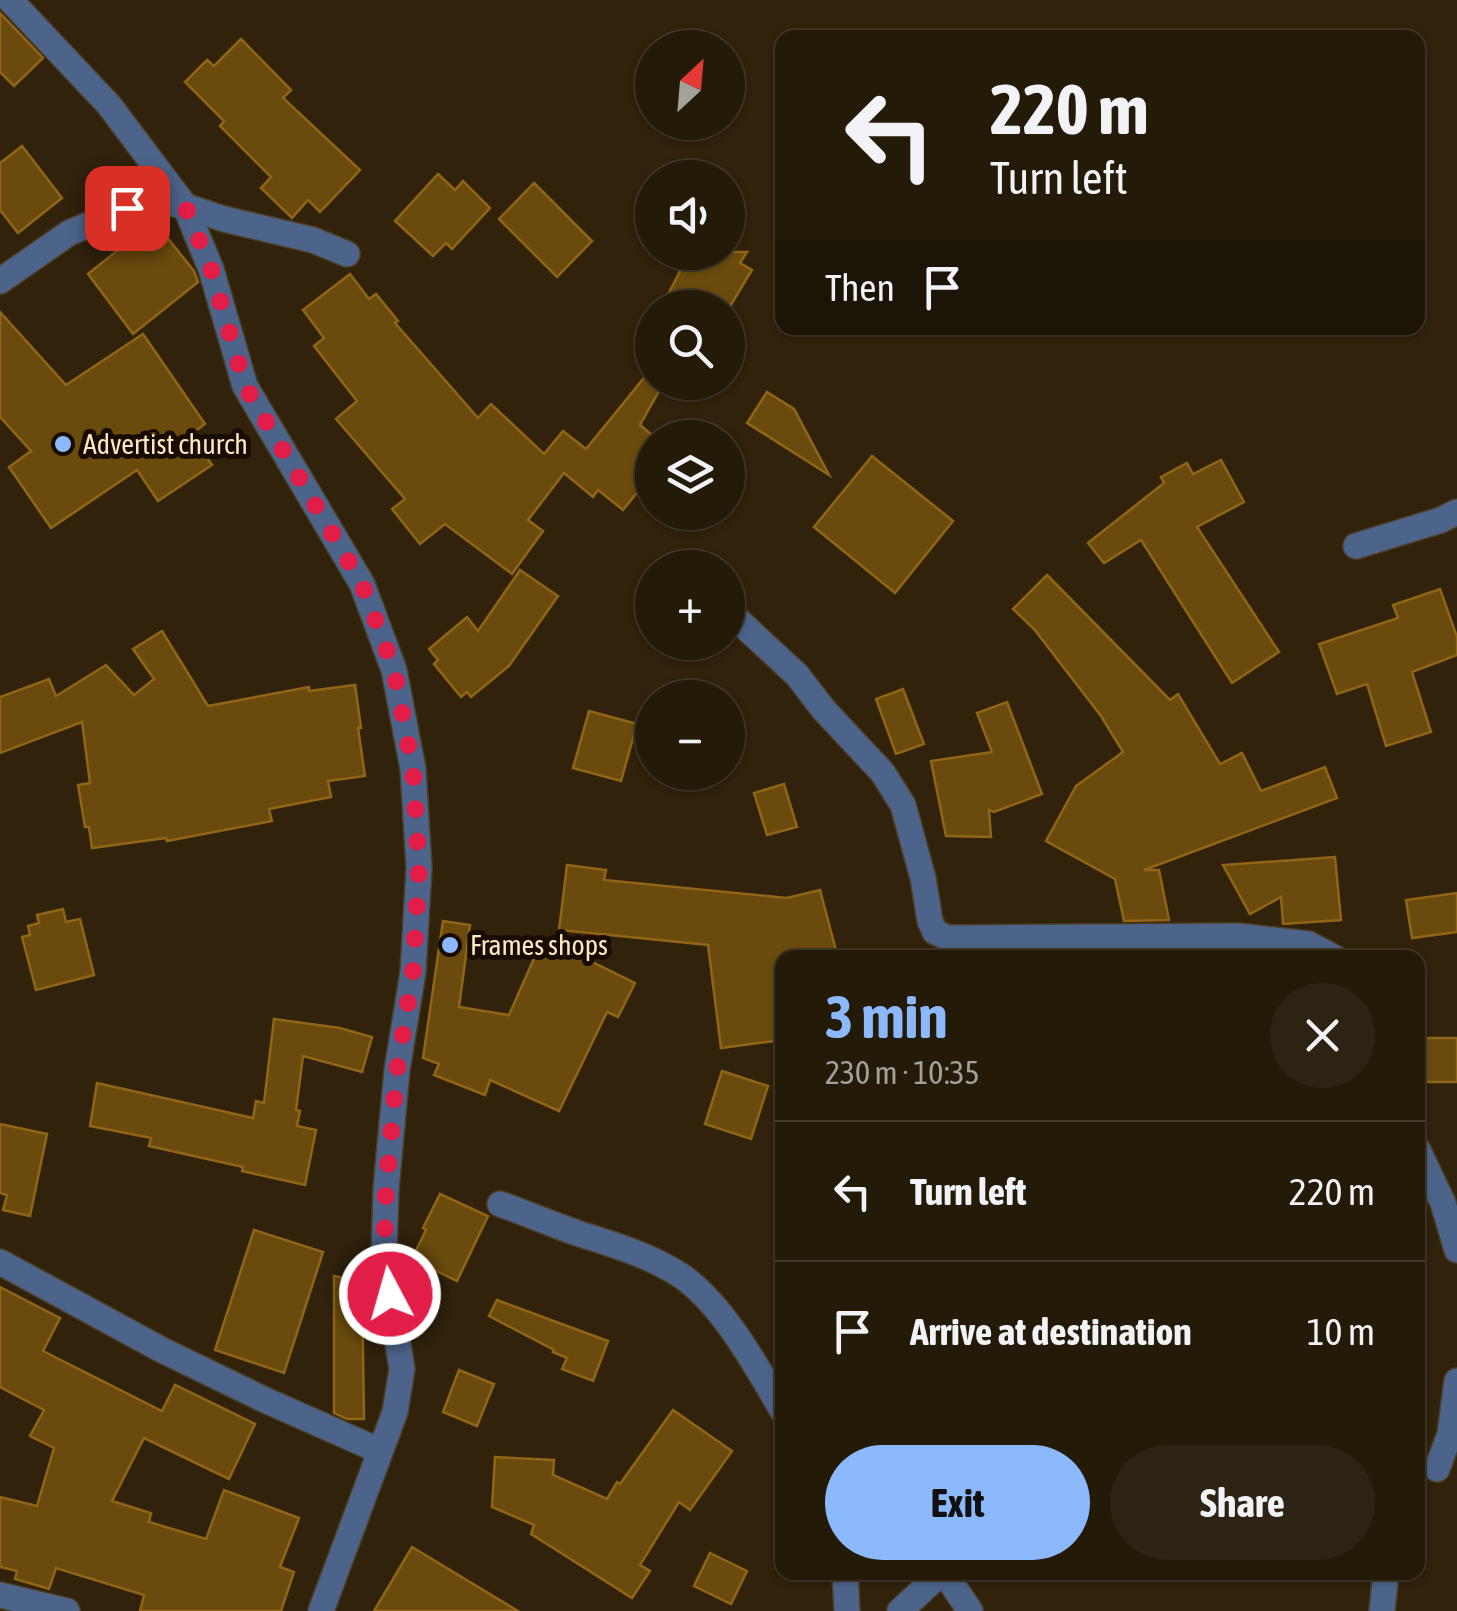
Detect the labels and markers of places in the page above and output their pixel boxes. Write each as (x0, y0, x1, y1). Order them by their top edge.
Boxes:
pin (85, 166, 170, 251)
place label: Advertist church (83, 428, 248, 460)
marker: Advertist church (52, 433, 74, 455)
place label: Frames shops (470, 929, 608, 961)
marker: Frames shops (439, 934, 461, 956)

